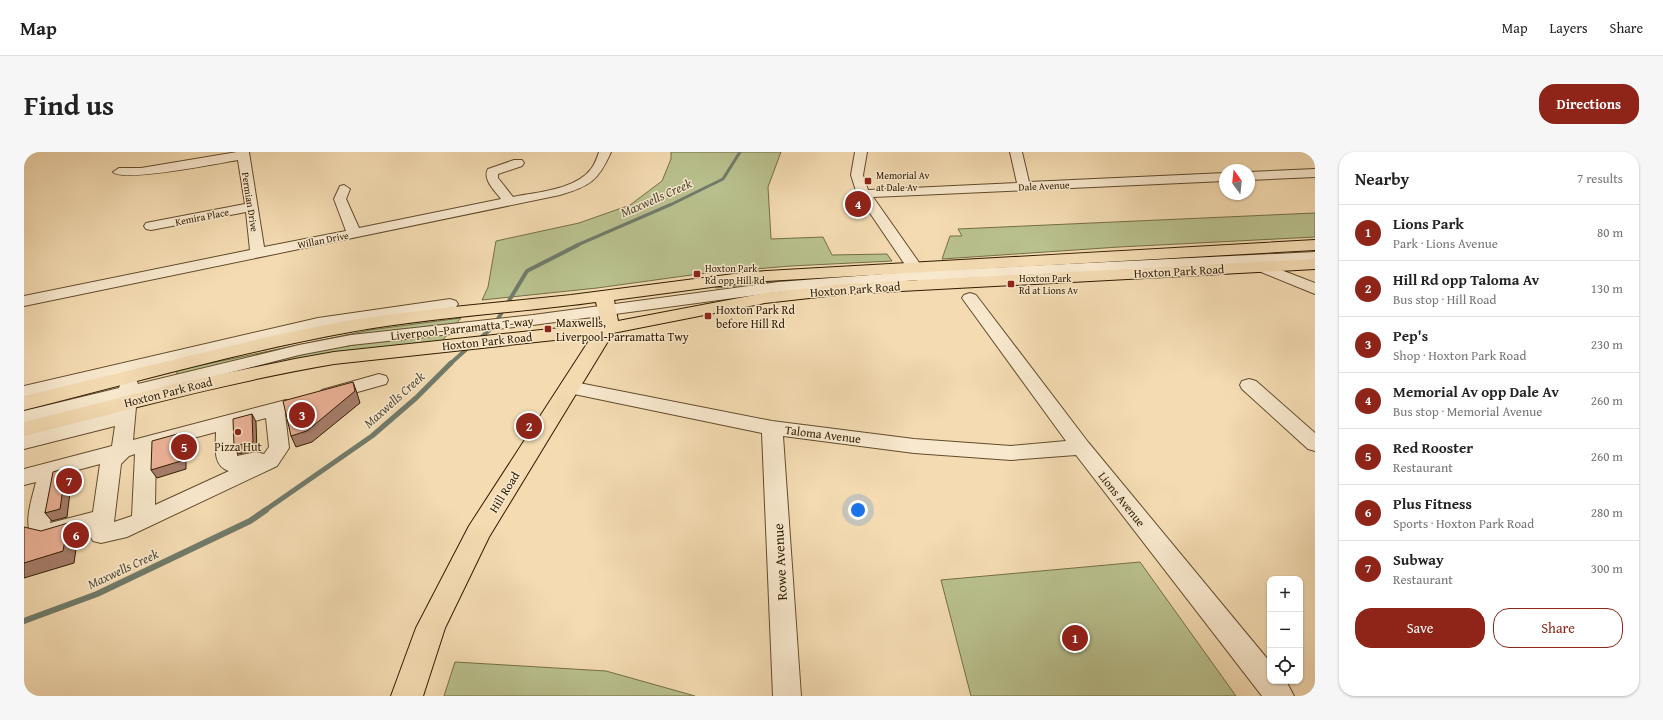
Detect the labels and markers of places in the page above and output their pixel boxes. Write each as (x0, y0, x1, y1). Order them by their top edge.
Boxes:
place label: Memorial Av at Dale Av (876, 168, 929, 195)
marker: Memorial Av at Dale Av (863, 176, 873, 186)
pin: 4 (845, 189, 871, 219)
place label: Hoxton Park Rd opp Hill Rd (705, 261, 765, 288)
marker: Hoxton Park Rd opp Hill Rd (692, 269, 702, 279)
place label: Hoxton Park Rd at Lions Av (1019, 271, 1078, 298)
marker: Hoxton Park Rd at Lions Av (1006, 279, 1016, 289)
place label: Hoxton Park Rd before Hill Rd (716, 301, 795, 332)
marker: Hoxton Park Rd before Hill Rd (703, 311, 713, 321)
place label: Maxwells, Liverpool-Parramatta Twy (556, 314, 689, 345)
marker: Maxwells, Liverpool-Parramatta Twy (543, 324, 553, 334)
pin: 3 (289, 400, 315, 430)
pin: 2 (516, 411, 542, 441)
marker: Pizza Hut (233, 427, 243, 437)
pin: 5 (171, 432, 197, 462)
place label: Pizza Hut (214, 438, 262, 455)
pin: 7 (56, 466, 82, 496)
pin: 6 (63, 520, 89, 550)
pin: 1 (1062, 623, 1088, 653)

